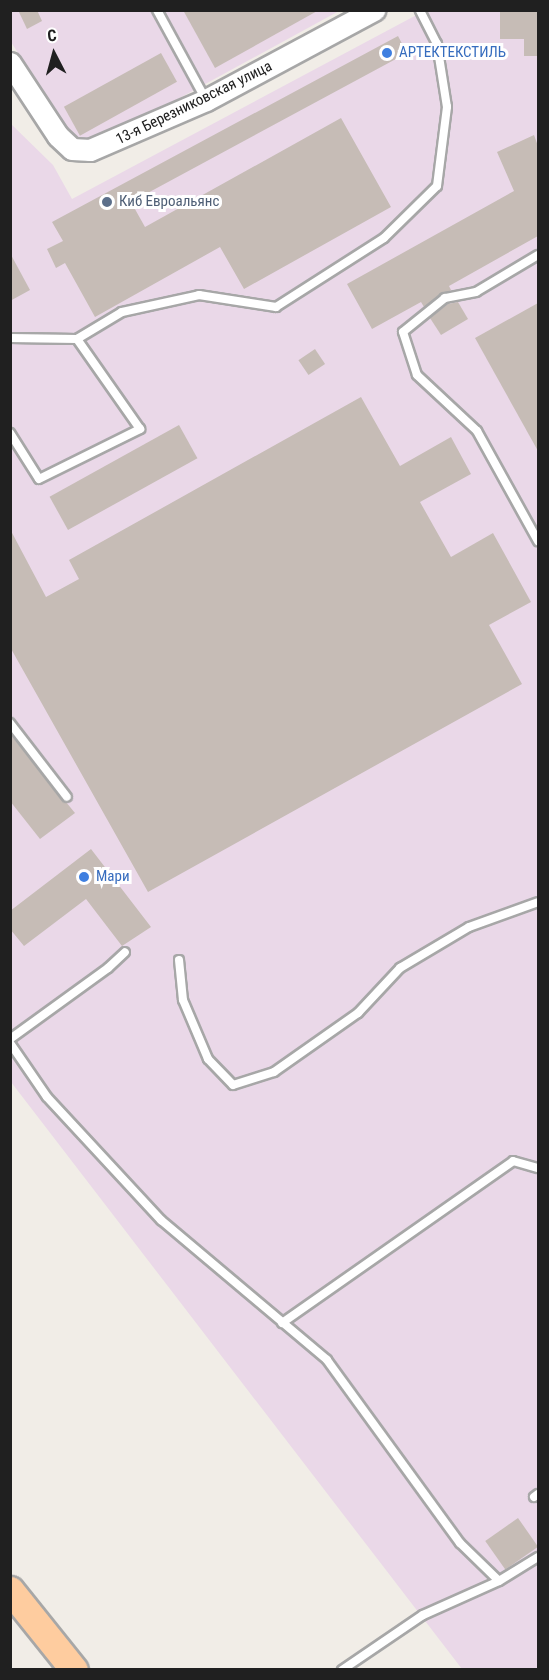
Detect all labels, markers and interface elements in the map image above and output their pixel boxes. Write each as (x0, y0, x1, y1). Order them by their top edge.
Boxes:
north arrow (24, 24, 84, 84)
text: С (47, 26, 58, 46)
place label: АРТЕКТЕКСТИЛЬ (399, 44, 506, 62)
marker: АРТЕКТЕКСТИЛЬ (380, 46, 394, 60)
street label: 13-я Березниковская улица (113, 57, 275, 149)
place label: Киб Евроальянс (119, 193, 219, 211)
marker: Киб Евроальянс (100, 195, 114, 209)
place label: Мари (96, 868, 130, 886)
marker: Мари (77, 870, 91, 884)

